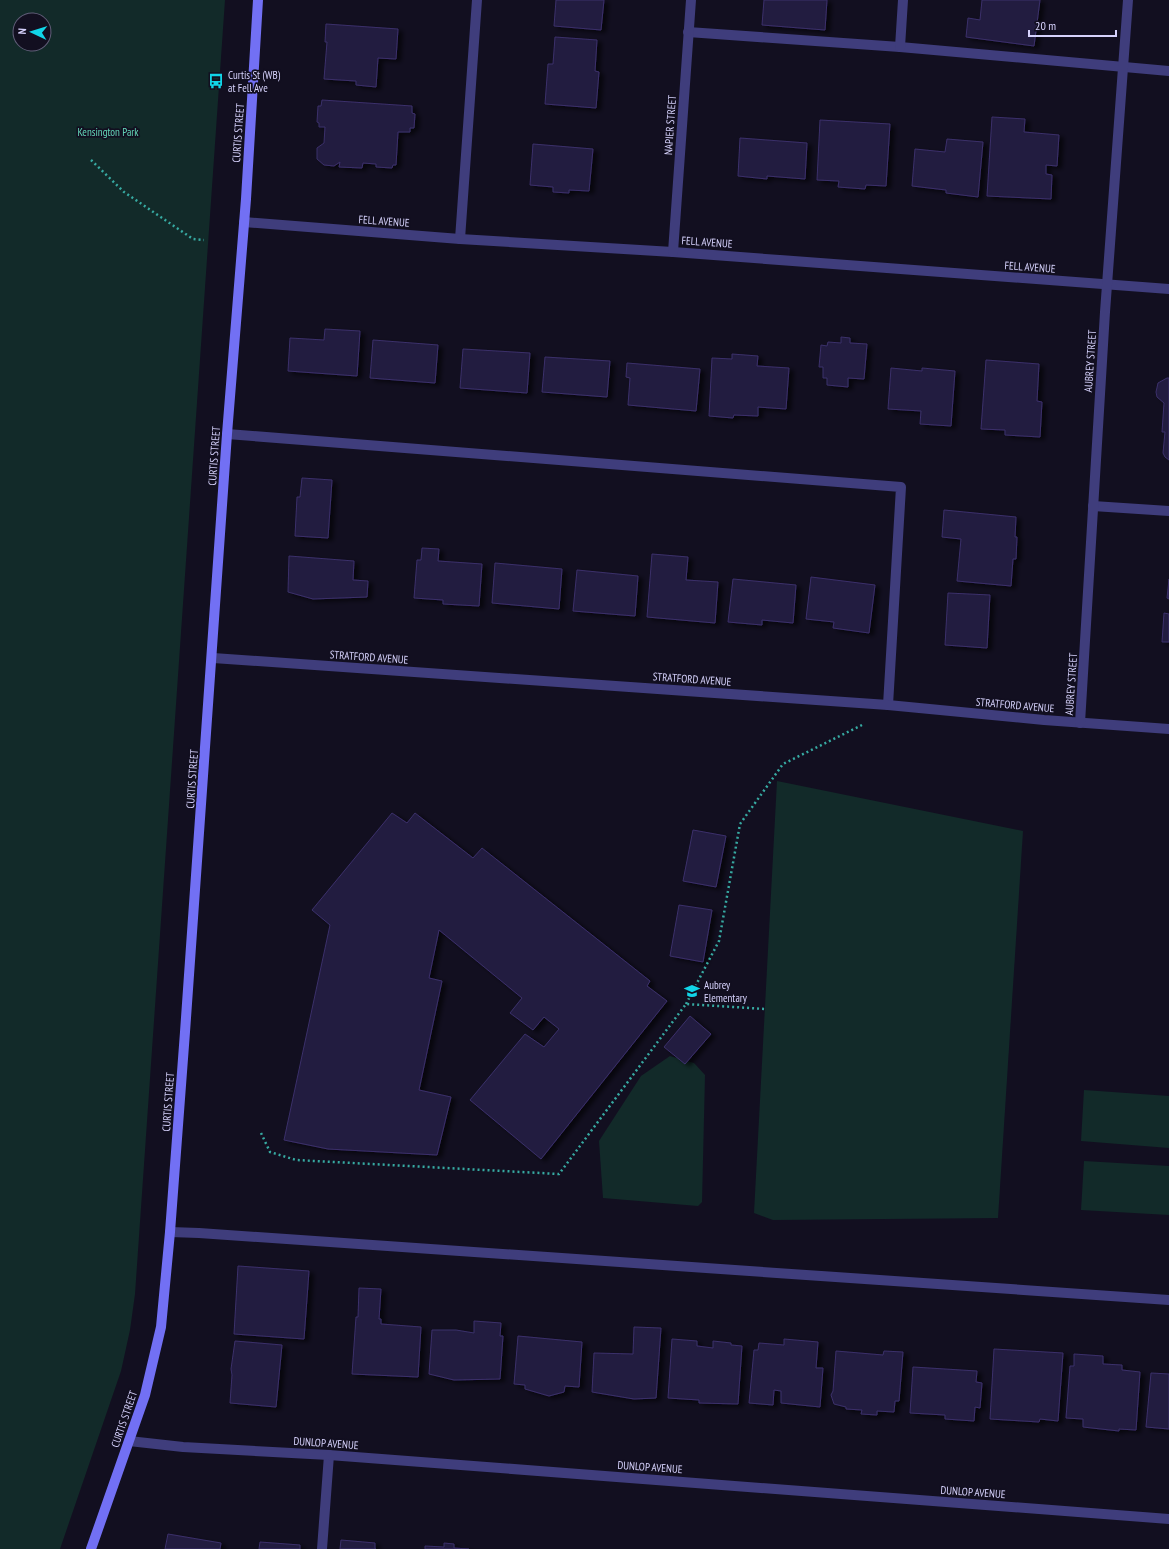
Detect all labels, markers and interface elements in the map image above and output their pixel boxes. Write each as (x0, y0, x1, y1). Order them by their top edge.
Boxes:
north arrow (12, 12, 52, 52)
scale bar (1029, 12, 1116, 38)
text: 20 m (1035, 18, 1056, 33)
text: N (15, 28, 29, 35)
place label: Curtis St (WB) at Fell Ave (228, 68, 281, 95)
bus stop icon: Curtis St (WB) at Fell Ave (207, 72, 225, 90)
street label: NAPIER STREET (661, 94, 679, 156)
street label: CURTIS STREET (229, 103, 247, 163)
park label: Kensington Park (77, 125, 139, 139)
street label: FELL AVENUE (358, 212, 410, 230)
street label: FELL AVENUE (681, 233, 733, 251)
street label: FELL AVENUE (1004, 258, 1056, 276)
street label: AUBREY STREET (1081, 329, 1099, 393)
street label: CURTIS STREET (205, 426, 223, 486)
street label: STRATFORD AVENUE (329, 647, 409, 667)
street label: AUBREY STREET (1062, 652, 1080, 716)
street label: STRATFORD AVENUE (652, 669, 732, 689)
street label: STRATFORD AVENUE (975, 695, 1055, 715)
street label: CURTIS STREET (183, 749, 201, 809)
place label: Aubrey Elementary (704, 978, 748, 1005)
school or university icon: Aubrey Elementary (683, 982, 701, 1000)
street label: CURTIS STREET (159, 1072, 177, 1132)
street label: CURTIS STREET (108, 1389, 140, 1449)
street label: DUNLOP AVENUE (293, 1434, 359, 1452)
street label: DUNLOP AVENUE (617, 1458, 683, 1476)
street label: DUNLOP AVENUE (940, 1483, 1006, 1501)

